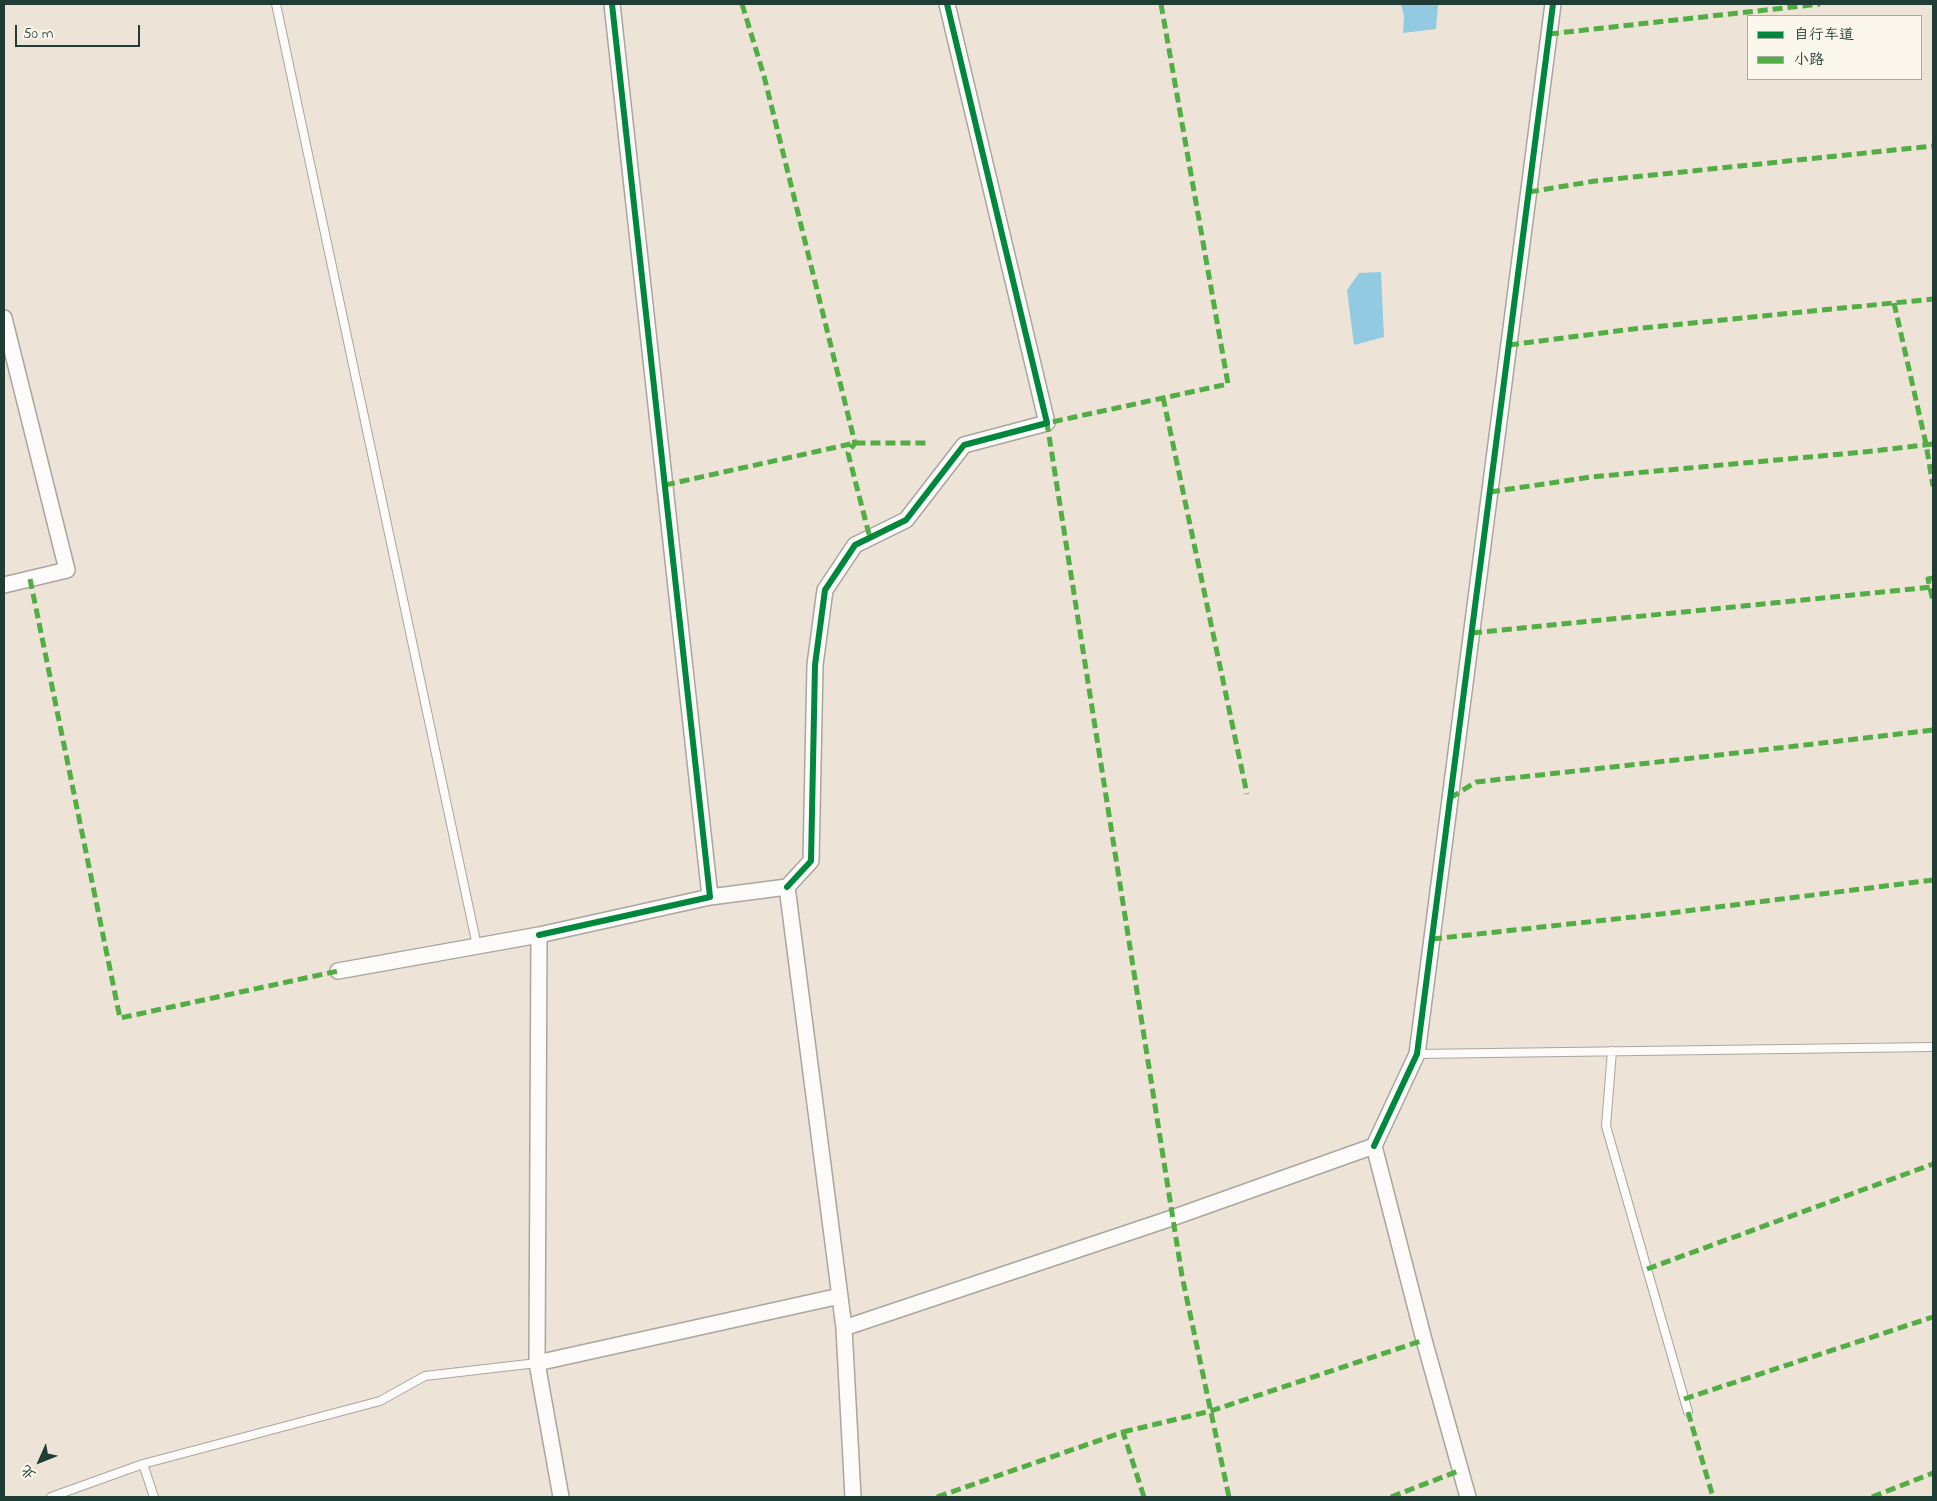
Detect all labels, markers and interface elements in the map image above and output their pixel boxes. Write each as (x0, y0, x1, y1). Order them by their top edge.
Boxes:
scale bar (18, 15, 142, 47)
legend (1747, 15, 1922, 80)
text: 50 m (23, 23, 53, 45)
text: 自行车道 (1794, 24, 1854, 46)
text: 小路 (1794, 49, 1824, 71)
north arrow (15, 1436, 65, 1486)
text: 北 (16, 1459, 41, 1484)

